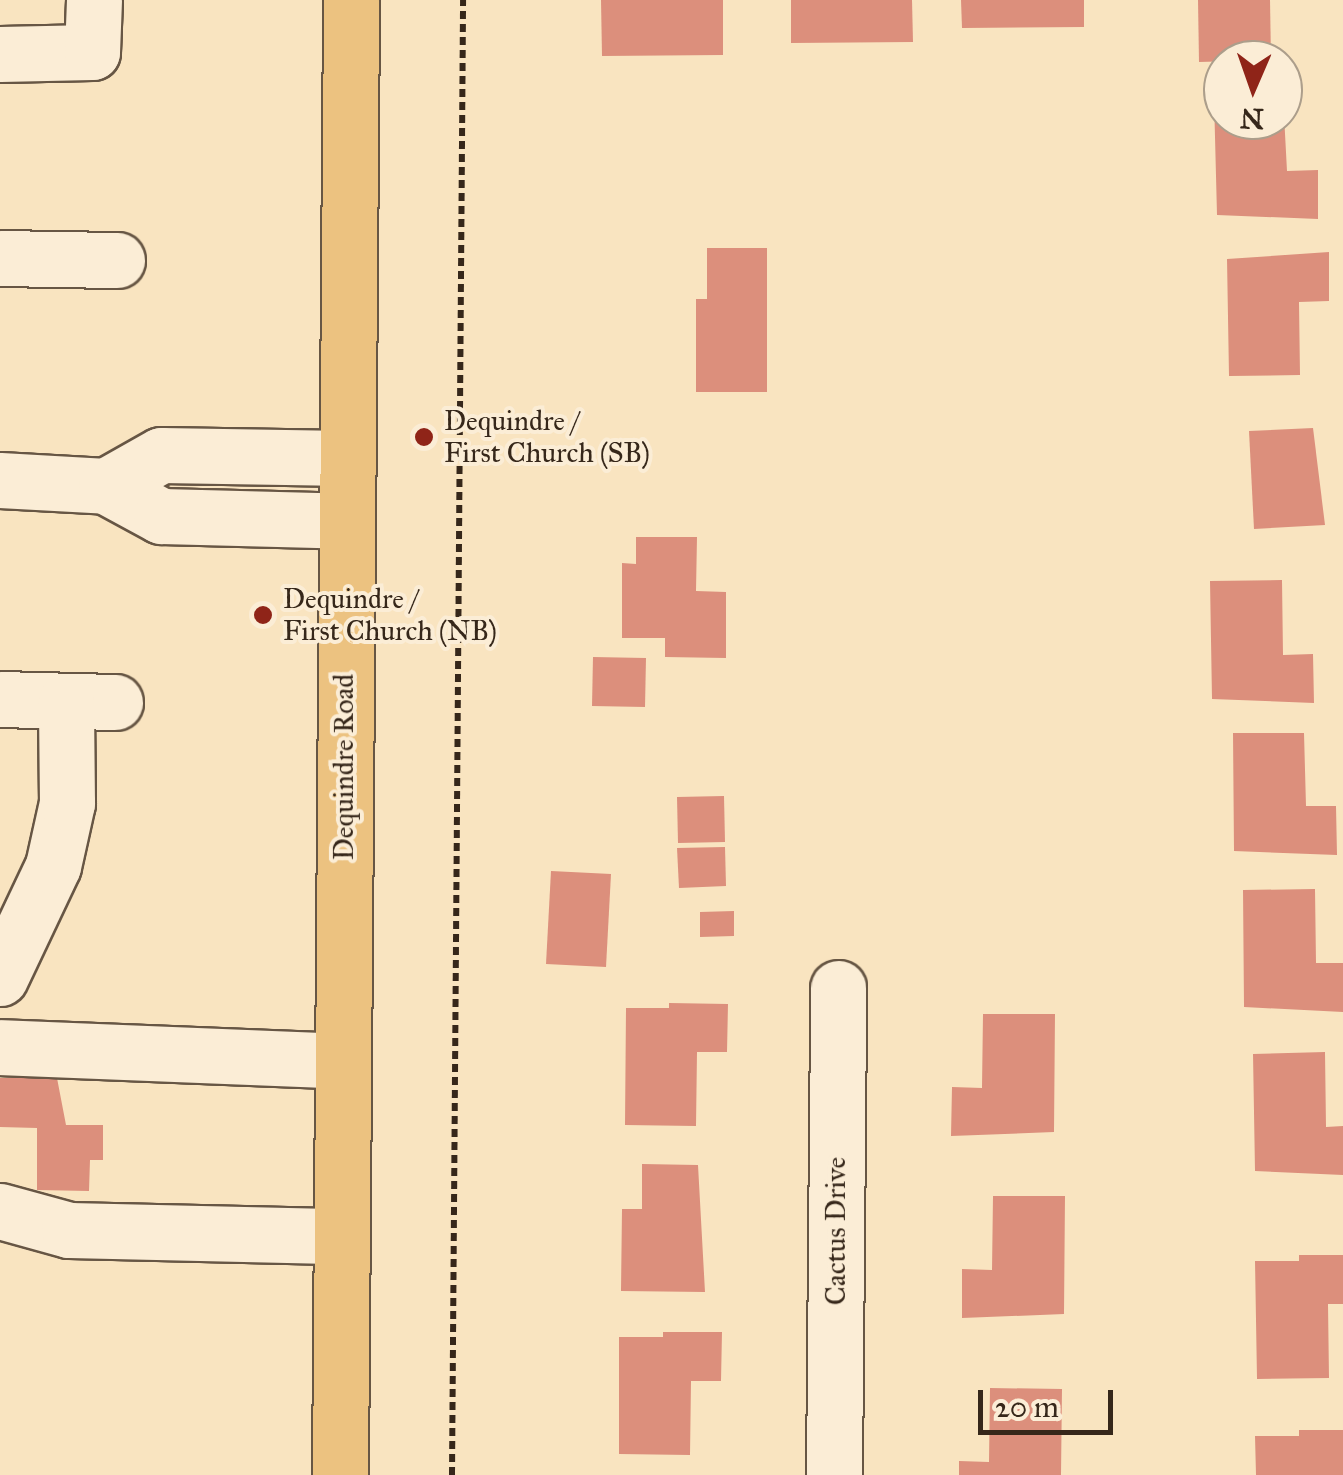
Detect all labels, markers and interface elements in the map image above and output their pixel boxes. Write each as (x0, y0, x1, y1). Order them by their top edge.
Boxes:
north arrow (1203, 40, 1303, 140)
text: N (1240, 101, 1264, 136)
place label: Dequindre / First Church (SB) (444, 404, 650, 470)
marker: Dequindre / First Church (SB) (413, 426, 435, 448)
place label: Dequindre / First Church (NB) (283, 582, 497, 648)
marker: Dequindre / First Church (NB) (252, 604, 274, 626)
street label: Dequindre Road (327, 674, 361, 860)
street label: Cactus Drive (819, 1157, 853, 1305)
scale bar (983, 1370, 1118, 1432)
text: 20 m (995, 1389, 1059, 1425)

